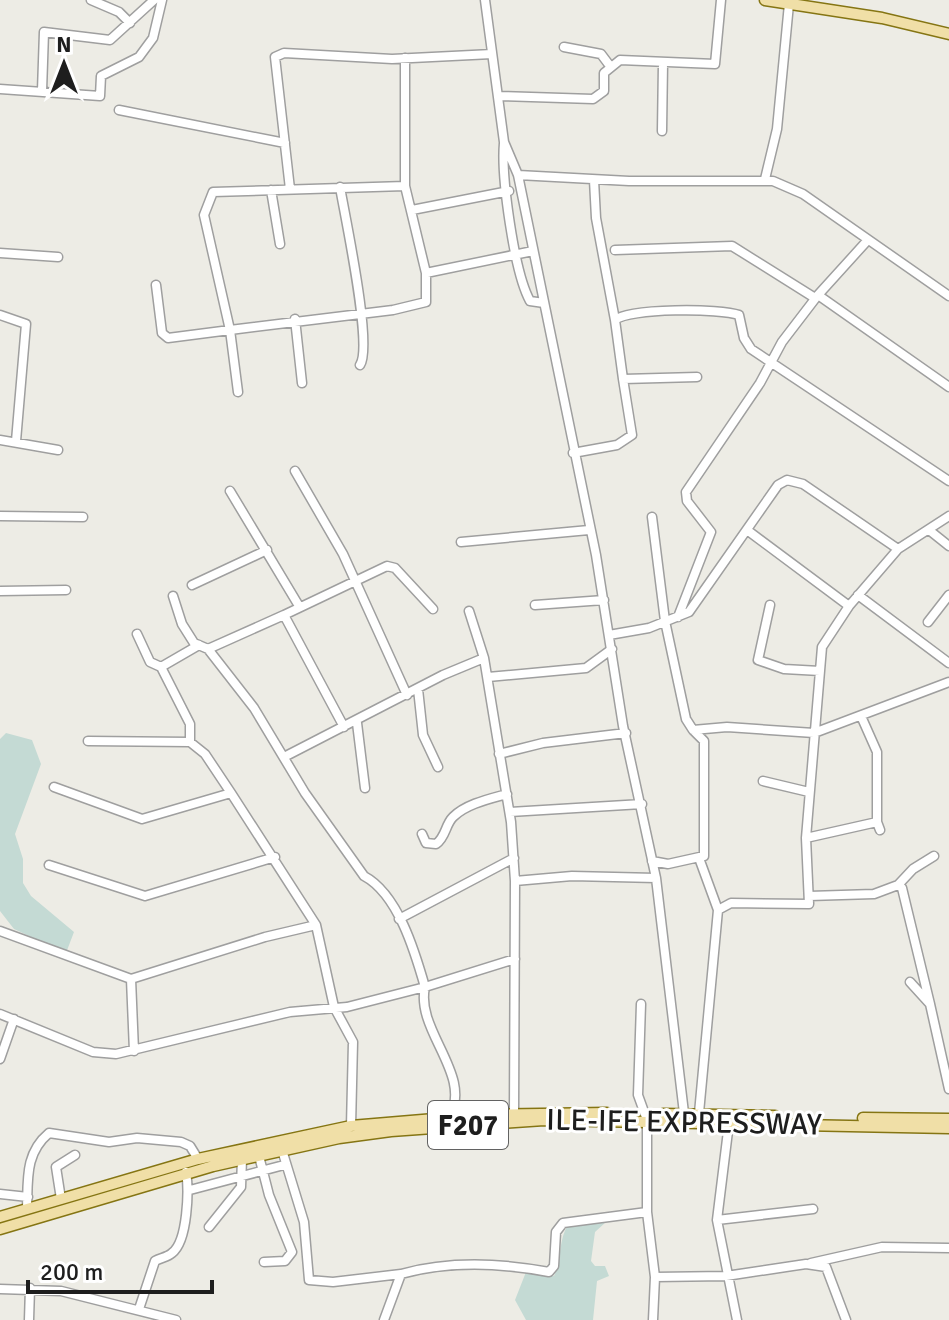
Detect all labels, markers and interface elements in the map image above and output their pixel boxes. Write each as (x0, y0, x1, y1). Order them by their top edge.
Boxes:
north arrow (24, 24, 104, 104)
text: N (56, 31, 72, 58)
road number: F207 (428, 1101, 508, 1149)
street label: ILE-IFE EXPRESSWAY (546, 1102, 822, 1143)
scale bar (28, 1244, 212, 1294)
text: 200 m (40, 1257, 103, 1287)

